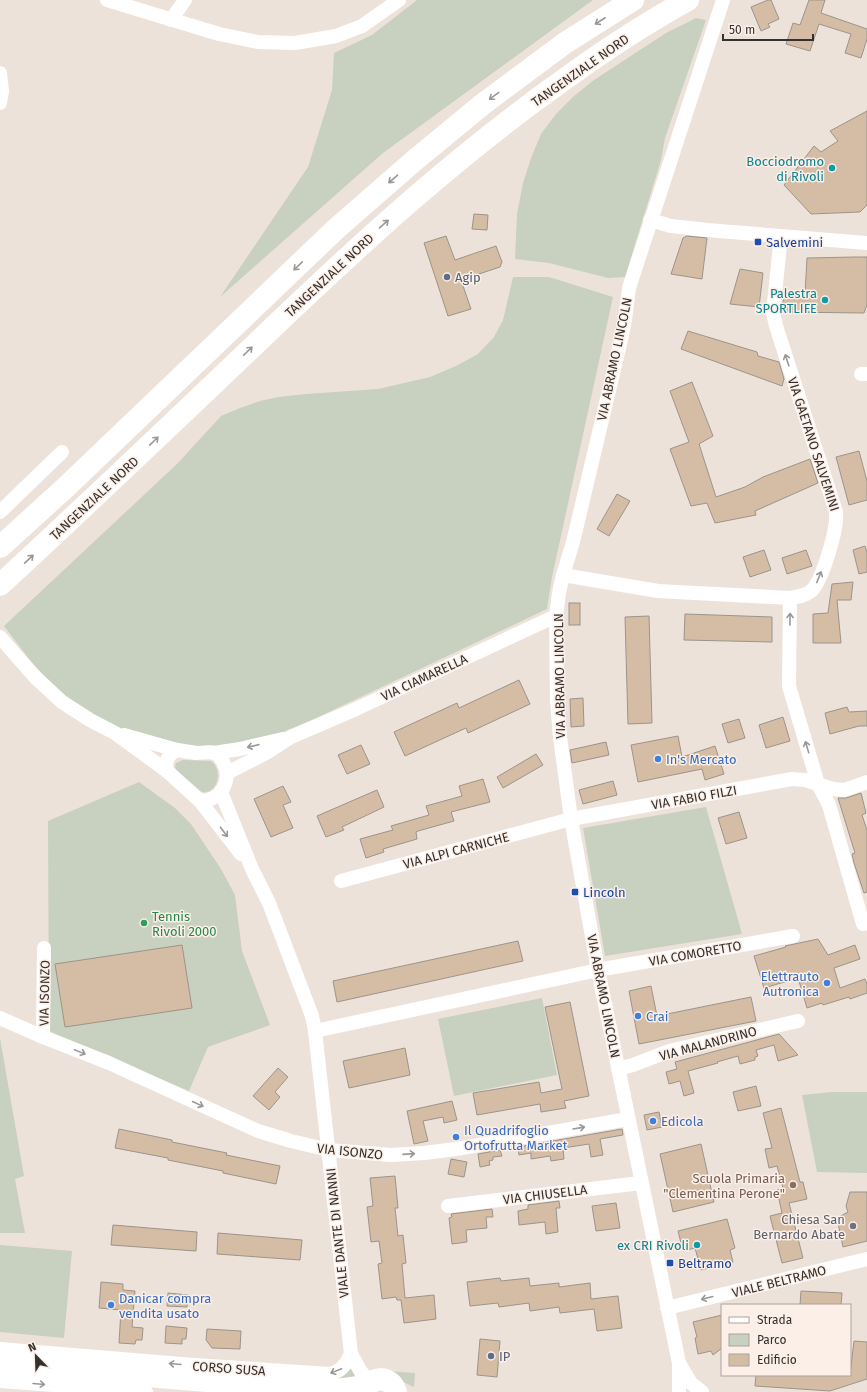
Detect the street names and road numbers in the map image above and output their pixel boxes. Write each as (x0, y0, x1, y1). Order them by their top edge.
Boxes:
street label: TANGENZIALE NORD (529, 31, 632, 110)
street label: TANGENZIALE NORD (282, 230, 377, 320)
street label: VIA ABRAMO LINCOLN (594, 296, 635, 422)
street label: VIA GAETANO SALVEMINI (785, 375, 842, 513)
street label: TANGENZIALE NORD (47, 453, 142, 543)
street label: VIA ABRAMO LINCOLN (551, 613, 568, 739)
street label: VIA CIAMARELLA (379, 651, 470, 704)
street label: VIA FABIO FILZI (650, 783, 738, 812)
street label: VIA ALPI CARNICHE (401, 829, 511, 872)
street label: VIA ABRAMO LINCOLN (584, 933, 623, 1059)
street label: VIA COMORETTO (648, 938, 743, 969)
street label: VIA ISONZO (36, 960, 53, 1026)
street label: VIA MALANDRINO (658, 1023, 759, 1064)
street label: VIA ISONZO (316, 1141, 384, 1162)
street label: VIALE DANTE DI NANNI (323, 1167, 352, 1299)
street label: VIA CHIUSELLA (502, 1182, 589, 1207)
street label: VIALE BELTRAMO (730, 1263, 828, 1300)
street label: CORSO SUSA (192, 1358, 267, 1379)

